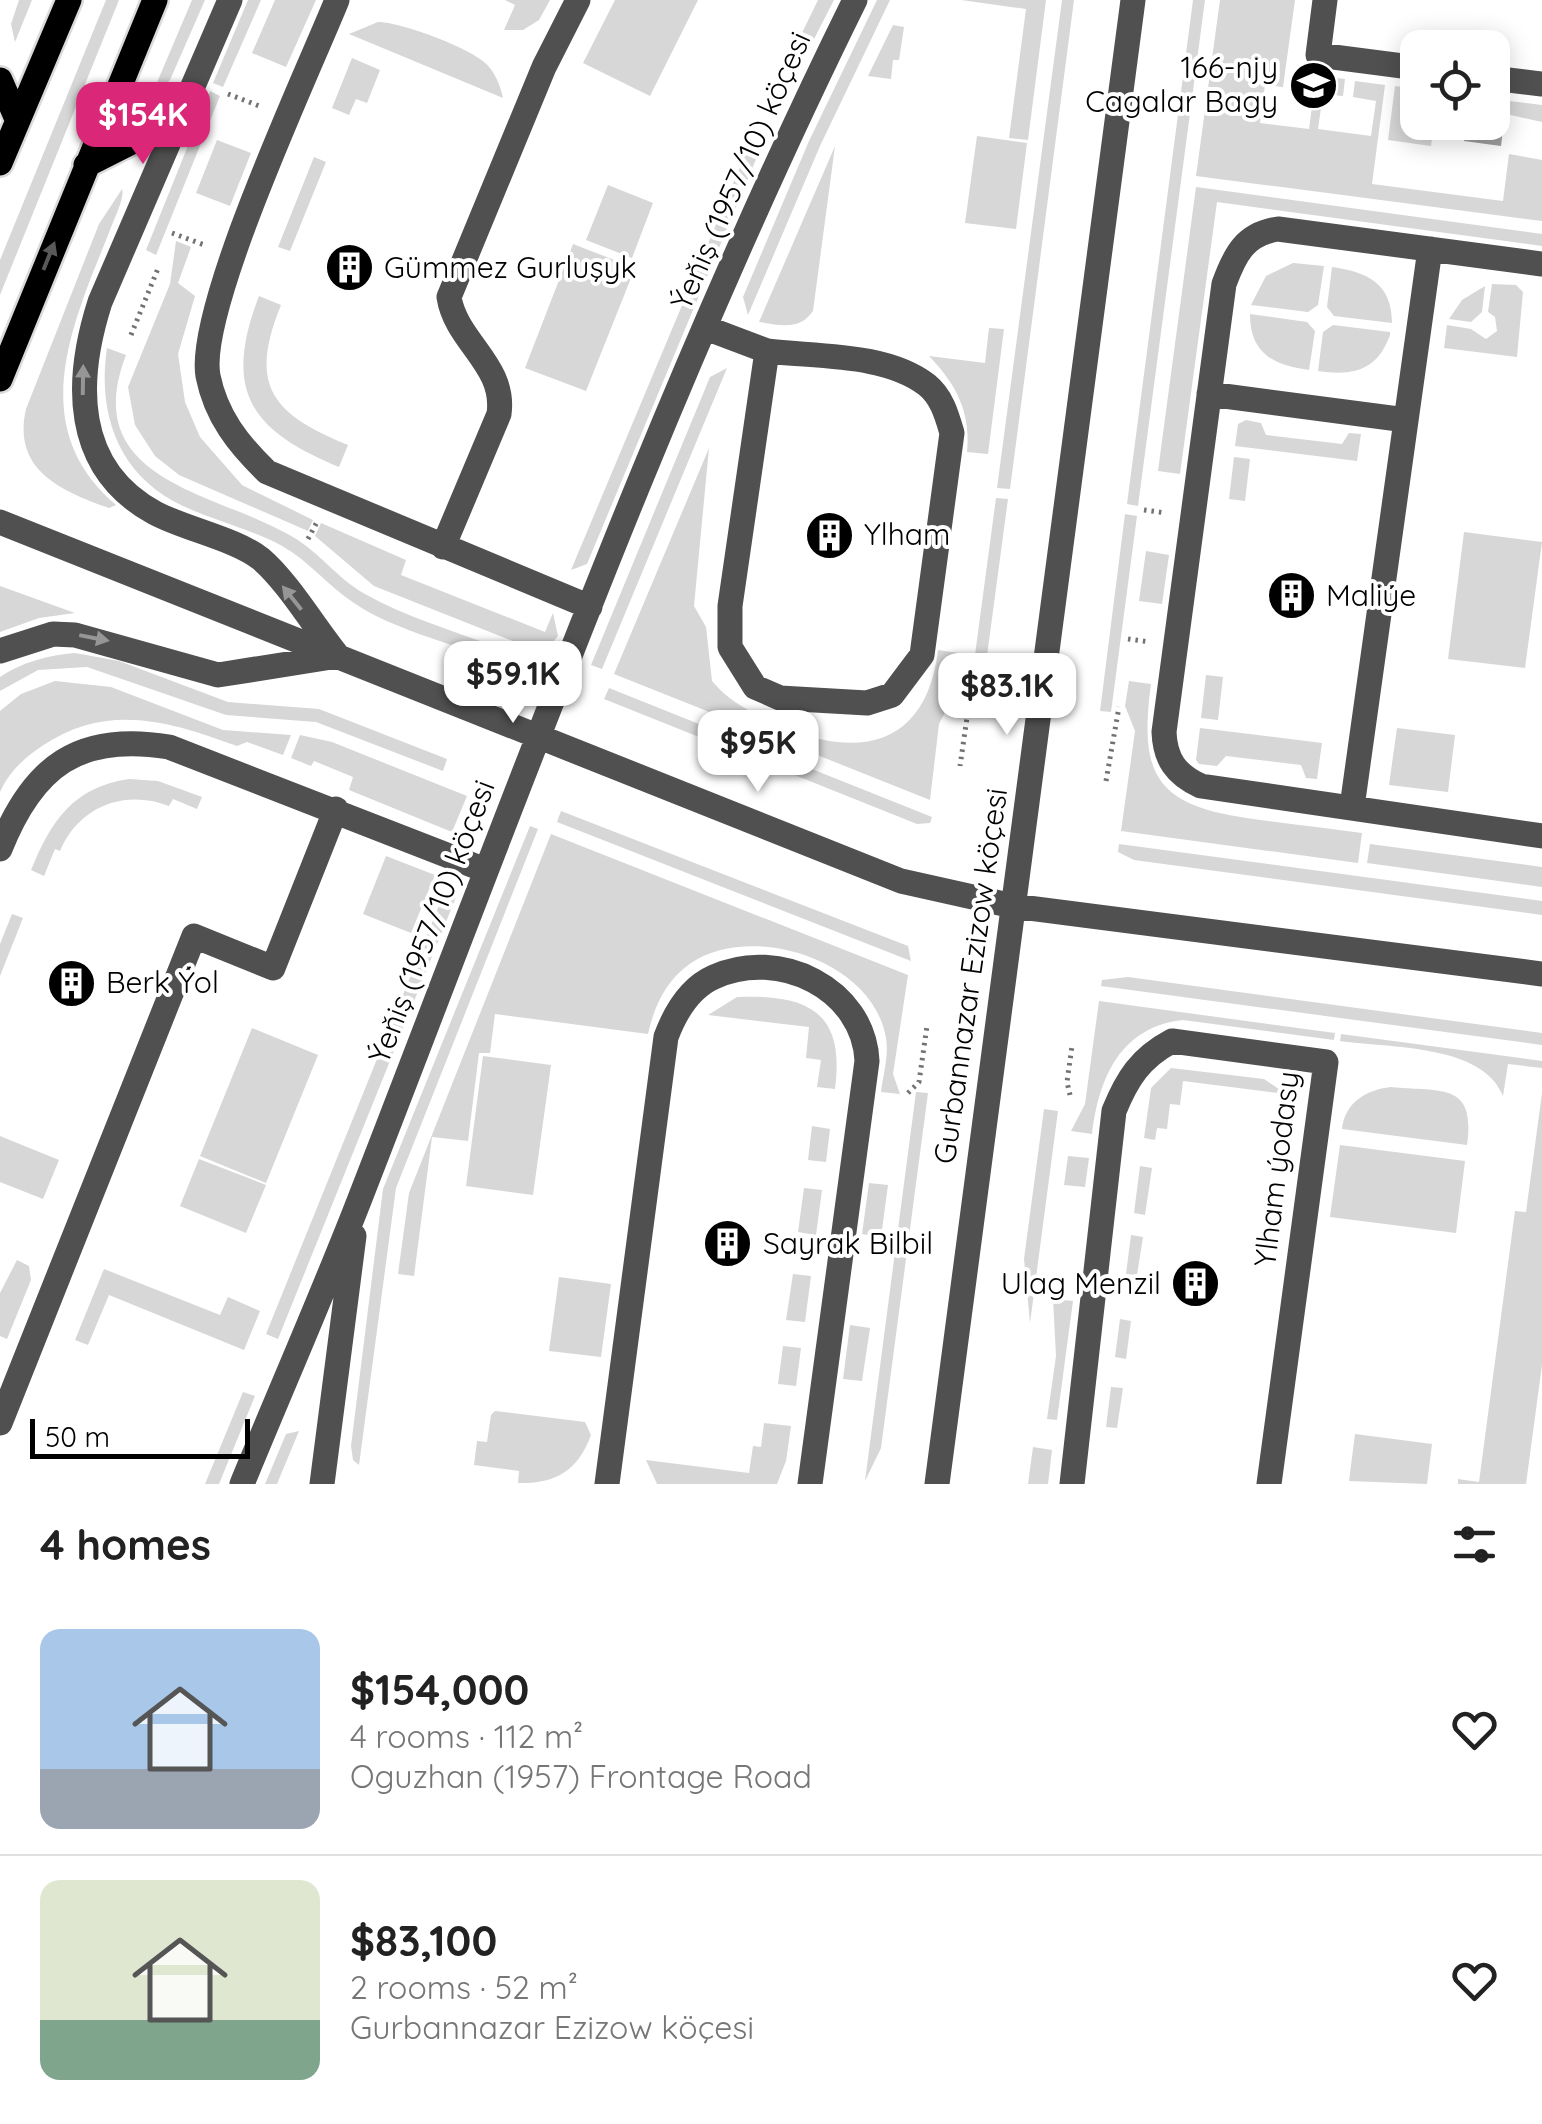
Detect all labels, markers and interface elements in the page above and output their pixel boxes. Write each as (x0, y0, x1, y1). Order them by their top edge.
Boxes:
street label: Ýeňiş (1957/10) köçesi (662, 26, 819, 316)
map controls (1400, 30, 1510, 140)
button: locate (1400, 30, 1510, 140)
place label: 166-njy Cagalar Bagy (1085, 48, 1278, 120)
school or university icon: 166-njy Cagalar Bagy (1287, 59, 1339, 111)
pin: $154K (73, 82, 213, 167)
text: $154K (98, 94, 188, 134)
one-way arrow (42, 240, 58, 270)
building icon: Gümmez Gurluşyk (323, 242, 375, 294)
place label: Gümmez Gurluşyk (384, 248, 637, 286)
one-way arrow (76, 363, 92, 395)
building icon: Ylham (803, 509, 855, 561)
place label: Ylham (864, 515, 950, 553)
building icon: Maliýe (1265, 570, 1317, 622)
place label: Maliýe (1326, 576, 1416, 614)
one-way arrow (282, 585, 303, 611)
one-way arrow (79, 631, 110, 647)
pin: $59.1K (432, 641, 594, 726)
text: $59.1K (466, 653, 560, 693)
pin: $83.1K (926, 653, 1088, 738)
text: $83.1K (960, 665, 1054, 705)
pin: $95K (699, 710, 817, 795)
text: $95K (720, 722, 796, 762)
street label: Ýeňiş (1957/10) köçesi (359, 775, 503, 1069)
street label: Gurbannazar Ezizow köçesi (925, 786, 1015, 1166)
building icon: Berk Ýol (45, 957, 97, 1009)
place label: Berk Ýol (106, 963, 219, 1001)
street label: Ylham ýodasy (1245, 1069, 1307, 1269)
building icon: Sayrak Bilbil (702, 1218, 754, 1270)
place label: Sayrak Bilbil (763, 1224, 933, 1262)
building icon: Ulag Menzil (1170, 1258, 1222, 1310)
place label: Ulag Menzil (1001, 1264, 1161, 1302)
scale bar (30, 1414, 250, 1458)
text: 50 m (45, 1419, 110, 1454)
icon: filters (1447, 1517, 1502, 1572)
text: 4 homes (40, 1518, 211, 1571)
text: $154,000 (350, 1663, 529, 1716)
icon: home (120, 1669, 240, 1789)
icon: heart (1447, 1702, 1502, 1757)
text: 4 rooms · 112 m² (350, 1716, 583, 1756)
text: Oguzhan (1957) Frontage Road (350, 1756, 812, 1796)
text: $83,100 (350, 1914, 497, 1967)
icon: home (120, 1920, 240, 2040)
icon: heart (1447, 1953, 1502, 2008)
text: 2 rooms · 52 m² (350, 1967, 578, 2007)
text: Gurbannazar Ezizow köçesi (350, 2007, 754, 2047)

